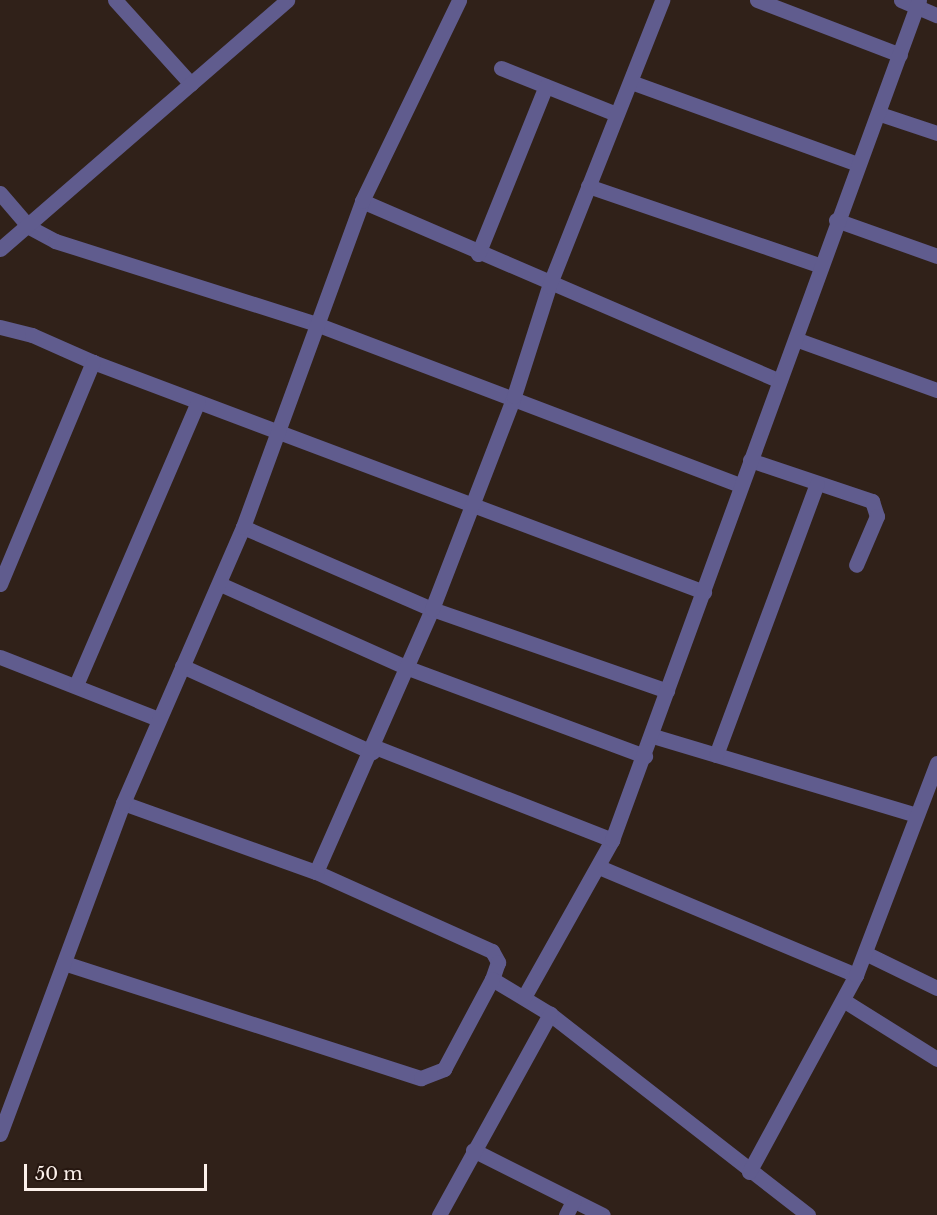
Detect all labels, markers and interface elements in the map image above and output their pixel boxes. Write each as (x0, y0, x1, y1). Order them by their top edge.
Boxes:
scale bar (27, 1152, 210, 1190)
text: 50 m (35, 1163, 83, 1185)

